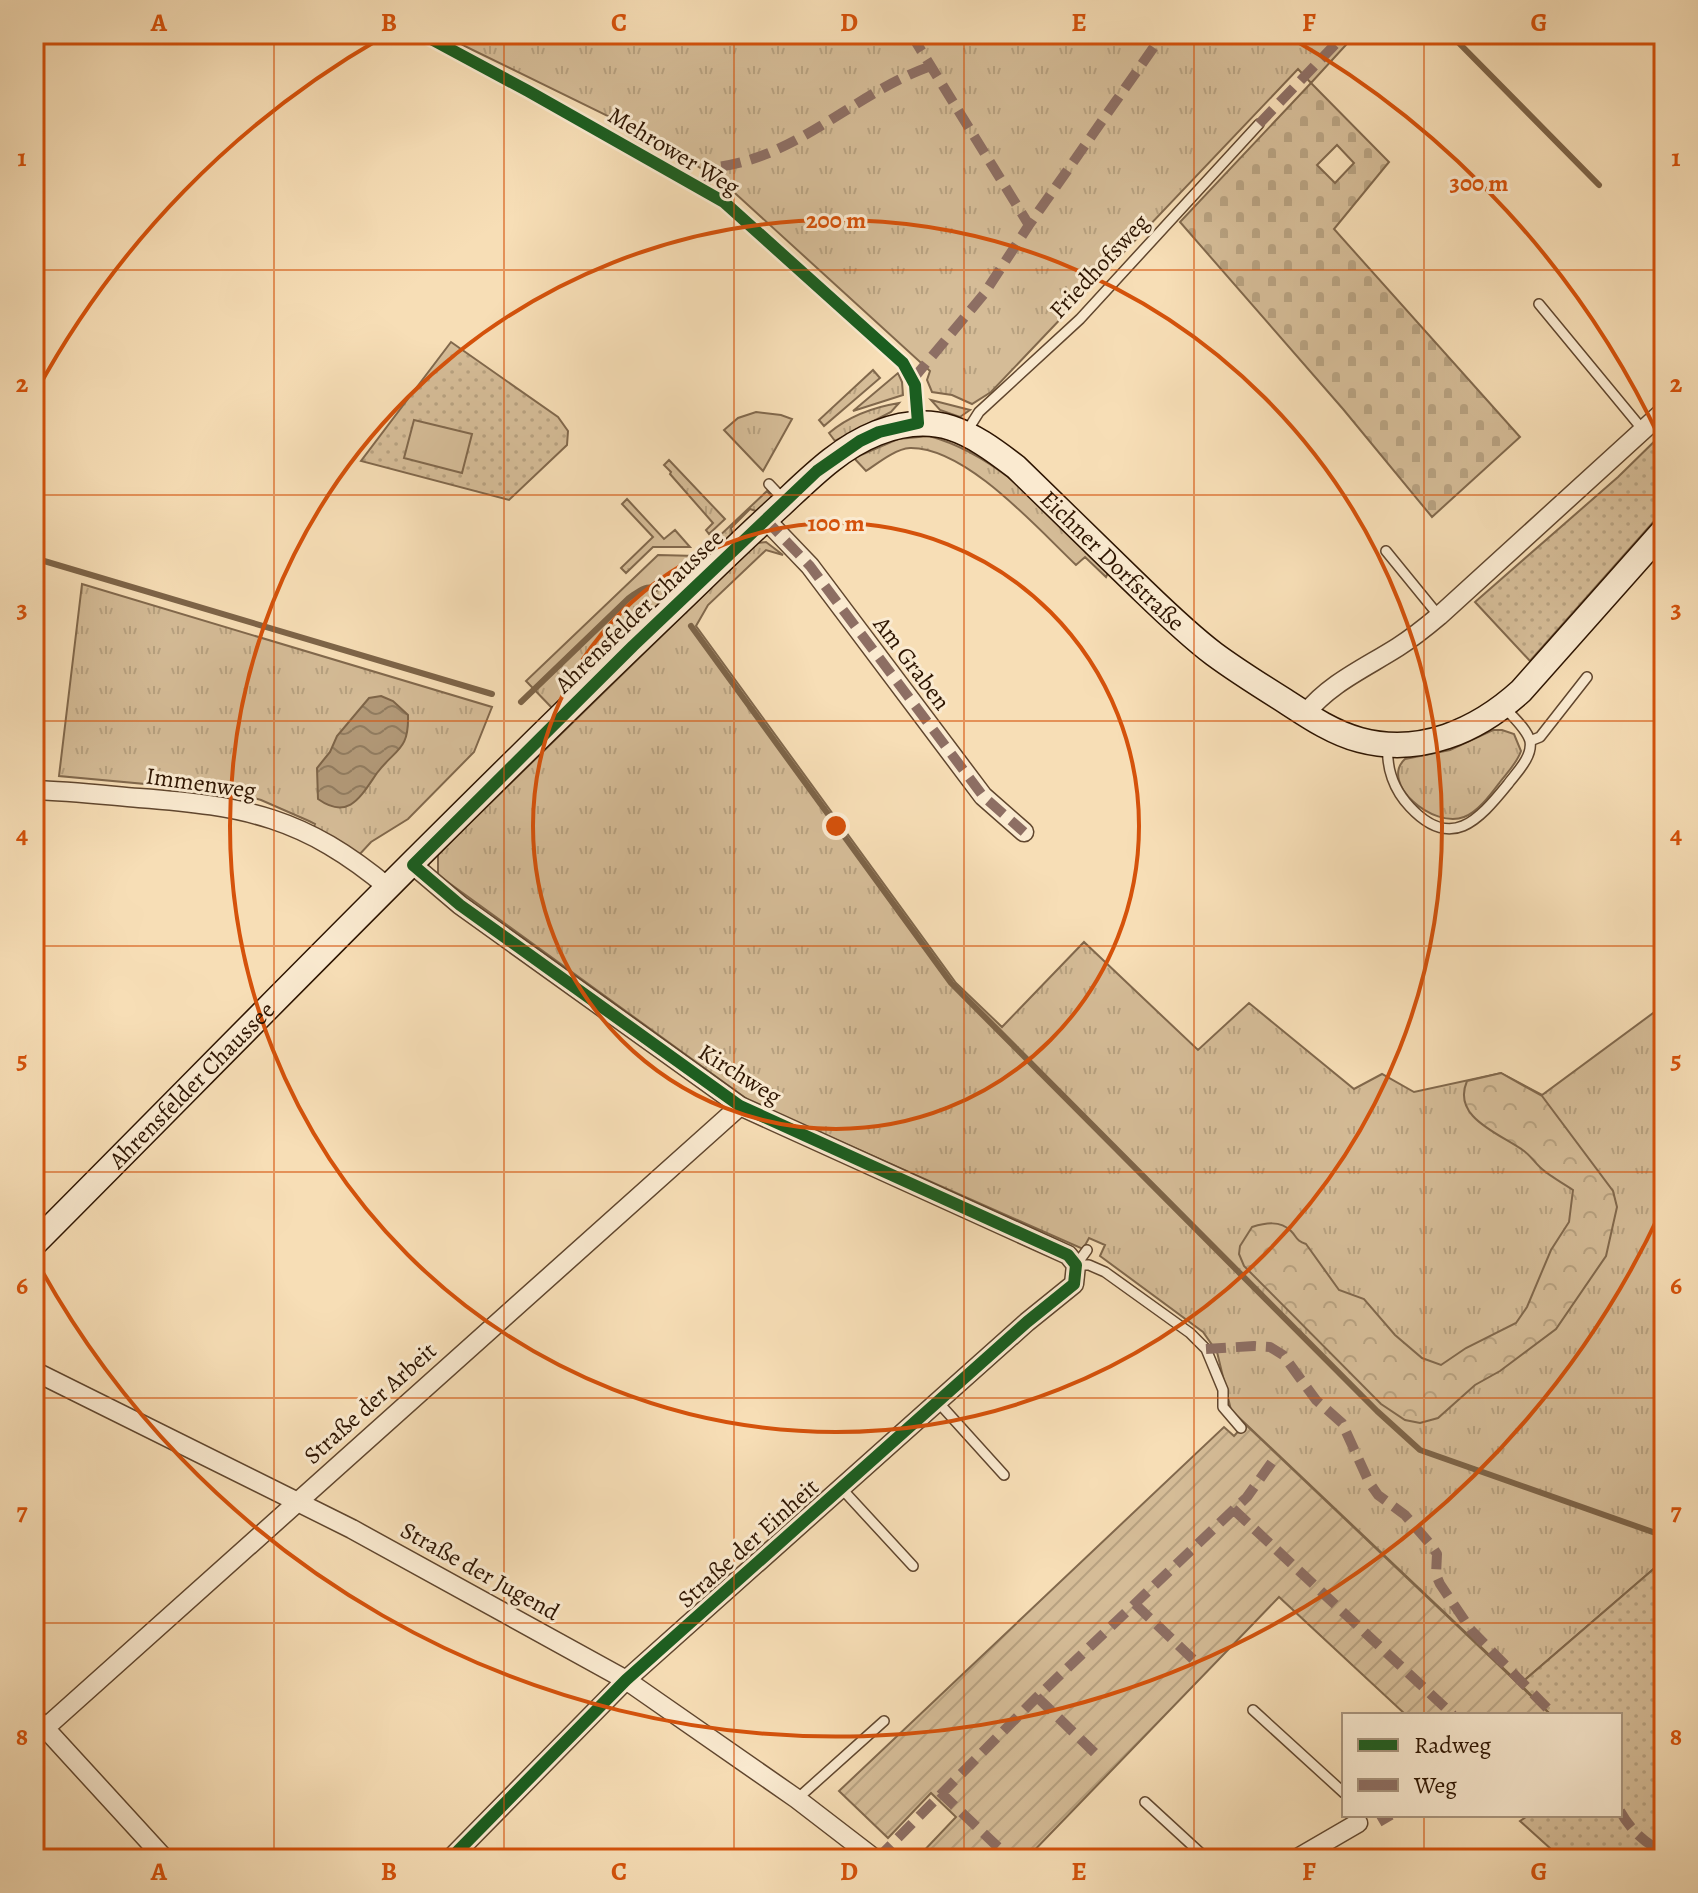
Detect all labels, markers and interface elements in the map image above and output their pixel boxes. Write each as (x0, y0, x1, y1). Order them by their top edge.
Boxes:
text: A (150, 5, 168, 40)
text: B (381, 5, 397, 40)
text: C (611, 5, 627, 40)
text: D (840, 5, 858, 40)
text: E (1071, 5, 1087, 40)
text: F (1302, 5, 1316, 40)
text: G (1530, 5, 1548, 40)
street label: Mehrower Weg (602, 99, 746, 203)
text: 1 (17, 140, 27, 175)
text: 1 (1671, 140, 1681, 175)
text: 300 m (1450, 167, 1508, 199)
text: 200 m (806, 204, 866, 236)
street label: Friedhofsweg (1042, 207, 1156, 325)
text: 2 (16, 366, 29, 401)
text: 2 (1670, 366, 1683, 401)
street label: Eichner Dorfstraße (1033, 483, 1192, 638)
text: 100 m (807, 507, 865, 539)
street label: Ahrensfelder Chaussee (547, 522, 730, 701)
text: 3 (16, 591, 28, 626)
text: 3 (1670, 591, 1682, 626)
street label: Am Graben (866, 609, 958, 717)
street label: Immenweg (144, 759, 258, 807)
centre of rings (822, 812, 850, 840)
text: 4 (16, 817, 28, 852)
text: 4 (1670, 817, 1682, 852)
street label: Ahrensfelder Chaussee (101, 994, 282, 1176)
street label: Kirchweg (692, 1036, 788, 1112)
text: 5 (16, 1042, 28, 1077)
text: 5 (1670, 1042, 1682, 1077)
text: 6 (16, 1268, 28, 1303)
text: 6 (1670, 1268, 1682, 1303)
street label: Straße der Arbeit (297, 1335, 443, 1471)
street label: Straße der Einheit (671, 1471, 826, 1615)
text: 7 (16, 1494, 28, 1529)
text: 7 (1670, 1494, 1682, 1529)
street label: Straße der Jugend (395, 1514, 565, 1628)
legend (1342, 1713, 1622, 1817)
text: 8 (16, 1719, 28, 1754)
text: 8 (1670, 1719, 1682, 1754)
text: Radweg (1414, 1729, 1491, 1761)
text: Weg (1413, 1769, 1457, 1801)
text: A (150, 1854, 168, 1889)
text: B (381, 1854, 397, 1889)
text: C (611, 1854, 627, 1889)
text: D (840, 1854, 858, 1889)
text: E (1071, 1854, 1087, 1889)
text: F (1302, 1854, 1316, 1889)
text: G (1530, 1854, 1548, 1889)

